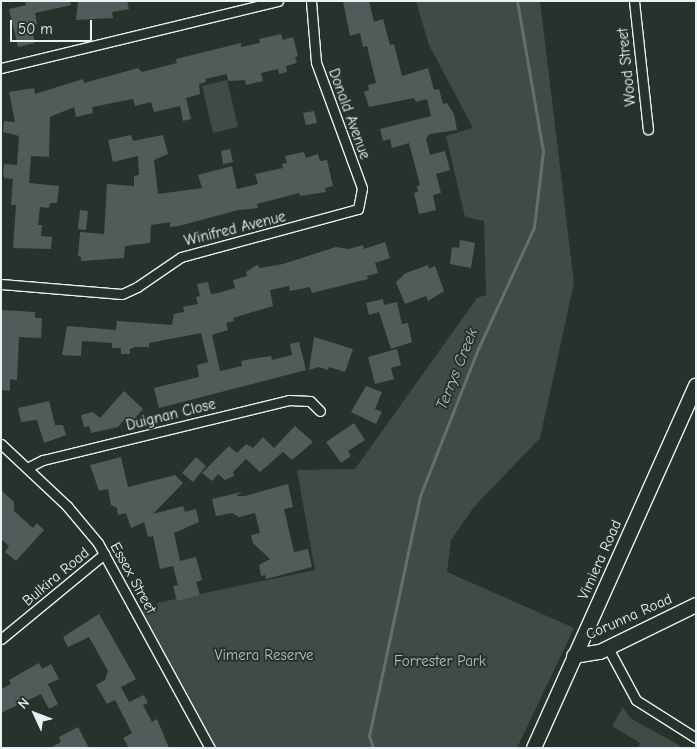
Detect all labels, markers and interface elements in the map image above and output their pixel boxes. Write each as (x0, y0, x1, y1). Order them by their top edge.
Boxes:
scale bar (12, 10, 95, 42)
text: 50 m (18, 20, 53, 38)
street label: Wood Street (614, 27, 640, 107)
street label: Donald Avenue (324, 66, 374, 162)
street label: Winifred Avenue (182, 208, 288, 250)
water label: Terrys Creek (432, 325, 482, 413)
street label: Duignan Close (124, 395, 218, 435)
street label: Vimiera Road (574, 517, 626, 603)
street label: Essex Street (106, 539, 160, 617)
street label: Bulkira Road (19, 544, 93, 610)
street label: Corunna Road (583, 590, 675, 644)
park label: Vimera Reserve (214, 647, 314, 665)
park label: Forrester Park (394, 653, 486, 671)
north arrow (10, 689, 60, 739)
text: N (14, 694, 33, 713)

